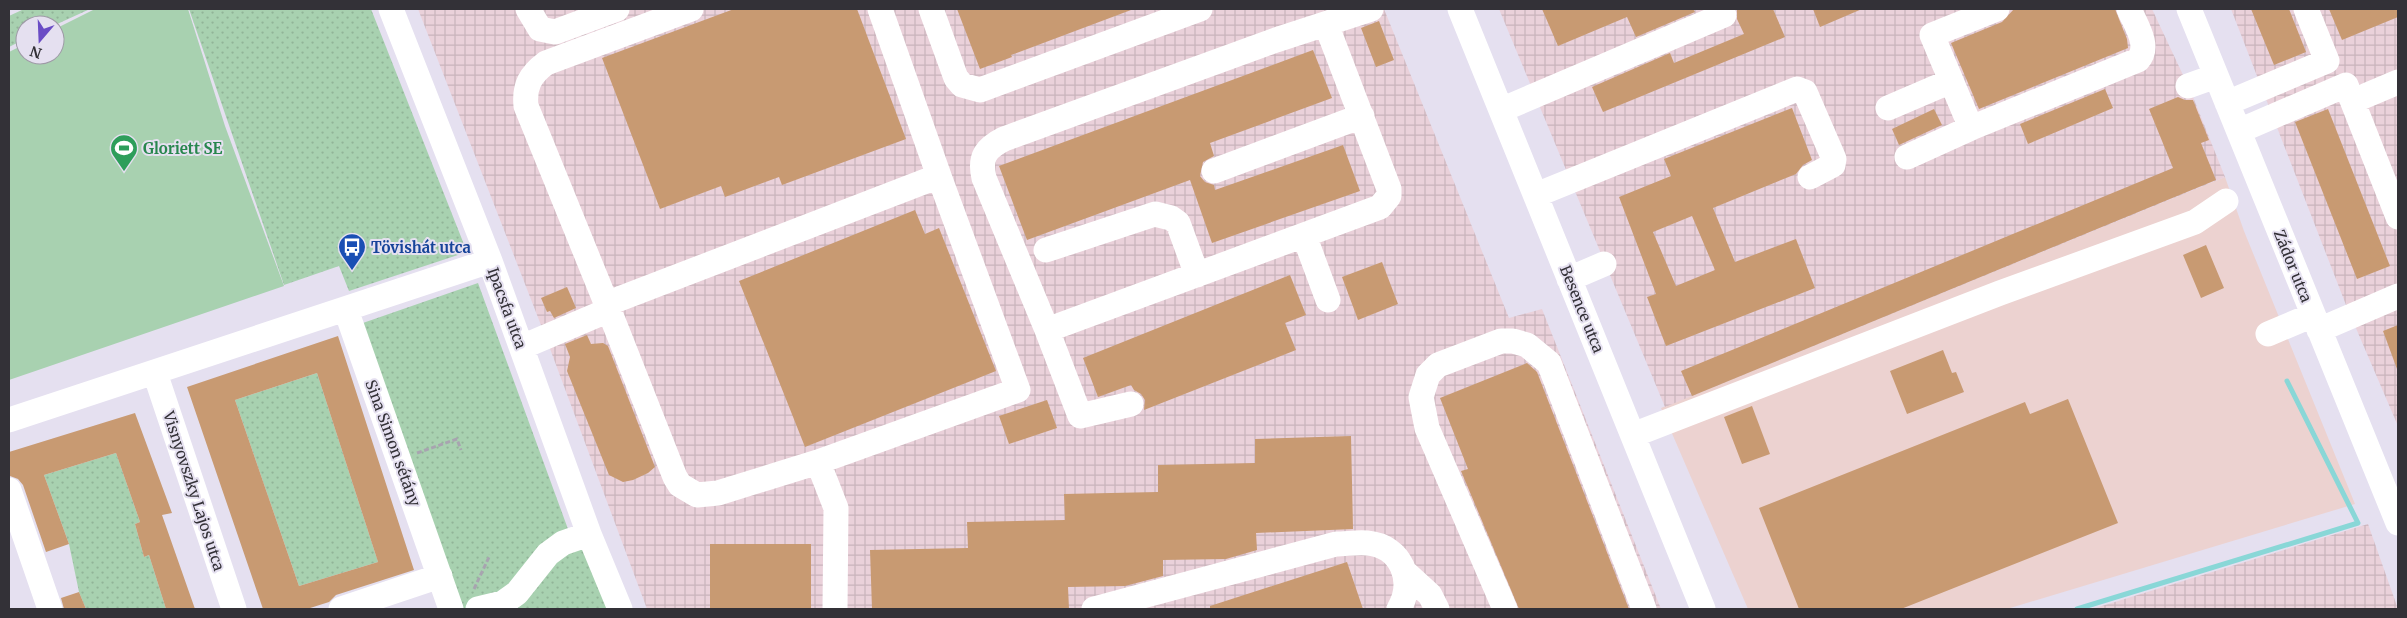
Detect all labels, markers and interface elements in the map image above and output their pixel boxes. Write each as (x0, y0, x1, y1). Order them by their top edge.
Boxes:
north arrow (15, 15, 65, 65)
text: N (28, 42, 44, 63)
sports icon: Gloriett SE (109, 133, 139, 172)
place label: Gloriett SE (143, 139, 222, 158)
street label: Zádor utca (2270, 227, 2316, 305)
bus stop icon: Tövishát utca (337, 232, 367, 271)
place label: Tövishát utca (371, 238, 471, 257)
street label: Besence utca (1556, 262, 1608, 356)
street label: Ipacsfa utca (484, 265, 530, 351)
street label: Sina Simon sétány (361, 377, 425, 509)
street label: Visnyovszky Lajos utca (159, 408, 229, 573)

